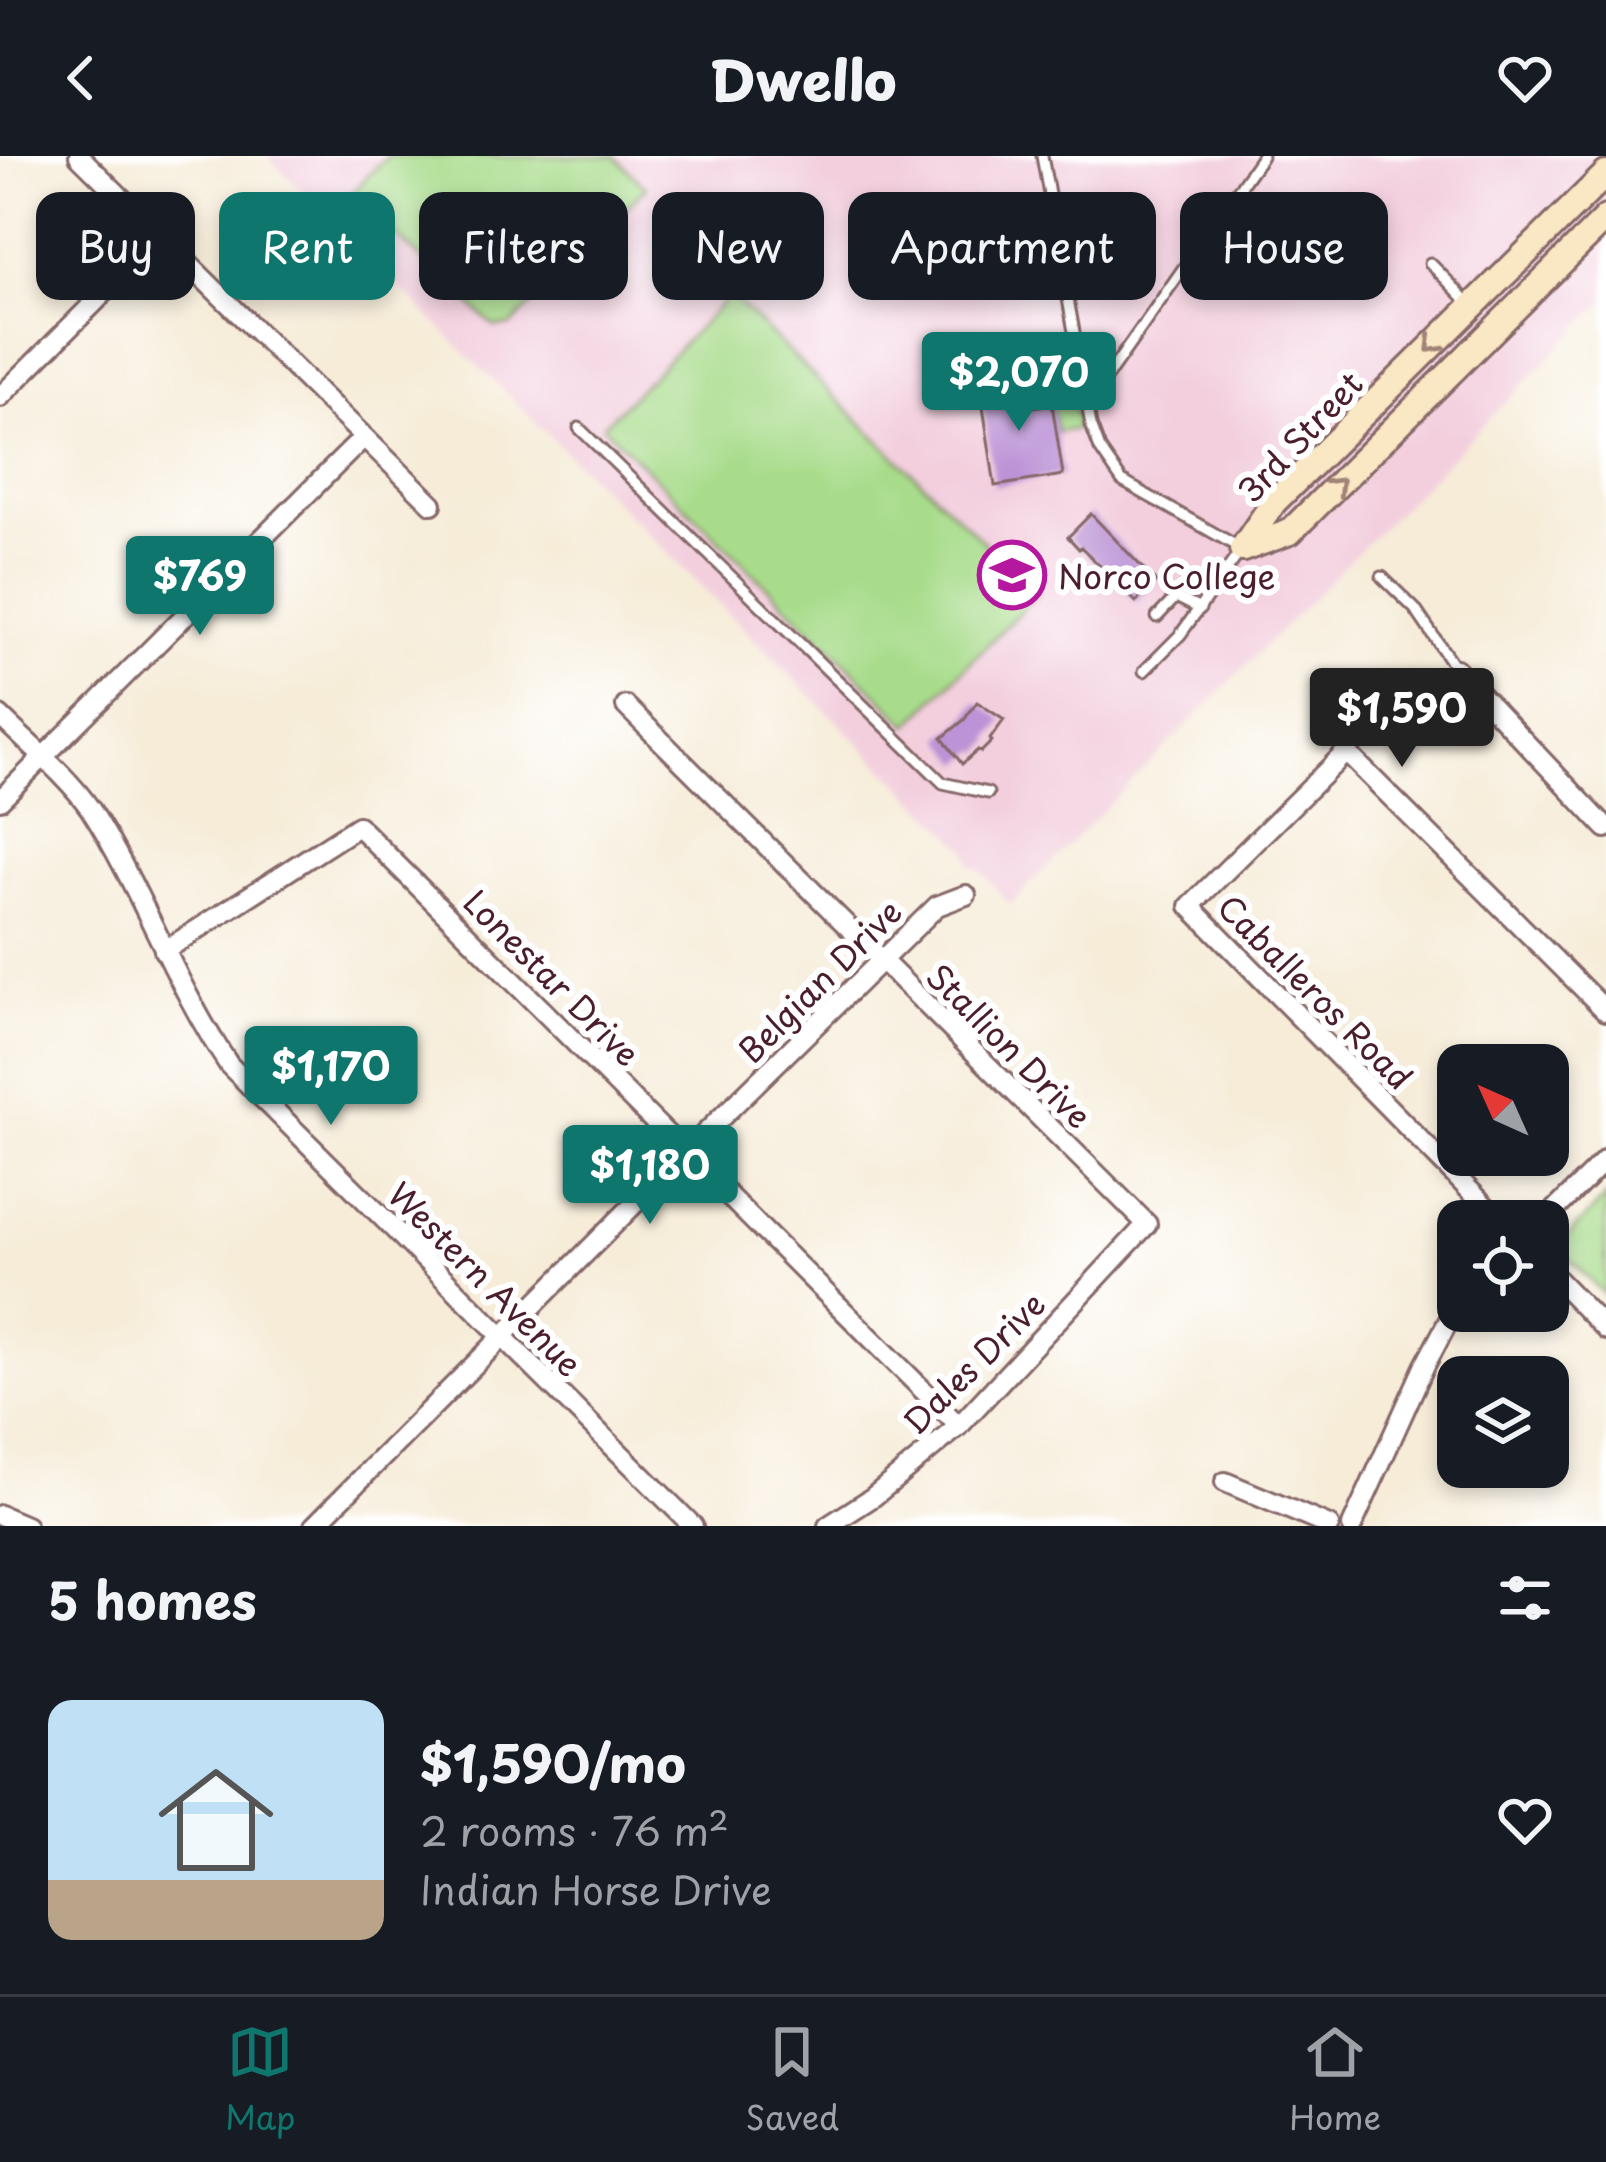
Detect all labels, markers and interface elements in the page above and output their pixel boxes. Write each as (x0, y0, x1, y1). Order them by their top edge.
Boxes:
text: Dwello (710, 38, 896, 119)
icon: back (48, 45, 114, 111)
icon: heart (1492, 45, 1558, 111)
chip: Buy (36, 192, 195, 300)
chip: Rent (219, 192, 395, 300)
chip: Filters (419, 192, 628, 300)
chip: New (652, 192, 824, 300)
chip: Apartment (848, 192, 1156, 300)
chip: House (1180, 192, 1388, 300)
one-way arrow (1425, 330, 1447, 352)
pin: $2,070 (921, 332, 1117, 434)
text: $2,070 (949, 341, 1089, 400)
street label: 3rd Street (1225, 359, 1373, 513)
one-way arrow (1323, 478, 1345, 500)
pin: $769 (129, 536, 271, 638)
school or university icon: Norco College (977, 540, 1047, 610)
text: $769 (153, 545, 247, 604)
place label: Norco College (1058, 550, 1275, 600)
pin: $1,590 (1304, 668, 1500, 770)
text: $1,590 (1337, 677, 1467, 736)
street label: Lonestar Drive (453, 877, 653, 1077)
street label: Caballeros Road (1207, 882, 1425, 1100)
street label: Belgian Drive (726, 887, 912, 1073)
street label: Stallion Drive (916, 951, 1104, 1139)
pin: $1,170 (233, 1026, 429, 1128)
text: $1,170 (272, 1035, 390, 1094)
north arrow (1437, 1044, 1569, 1176)
map controls (1437, 1044, 1569, 1488)
pin: $1,180 (552, 1125, 748, 1227)
text: $1,180 (590, 1134, 710, 1193)
street label: Western Avenue (377, 1169, 595, 1387)
button: locate (1437, 1200, 1569, 1332)
street label: Dales Drive (890, 1279, 1056, 1445)
button: layers (1437, 1356, 1569, 1488)
text: 5 homes (48, 1560, 257, 1637)
icon: filters (1492, 1565, 1558, 1631)
text: $1,590/mo (420, 1723, 686, 1800)
icon: home (144, 1748, 288, 1892)
icon: heart (1492, 1787, 1558, 1853)
text: 2 rooms · 76 m² (420, 1800, 729, 1859)
text: Indian Horse Drive (420, 1859, 772, 1918)
tab: Map (225, 2019, 296, 2141)
tab: Saved (746, 2019, 839, 2141)
tab: Home (1289, 2019, 1381, 2141)

